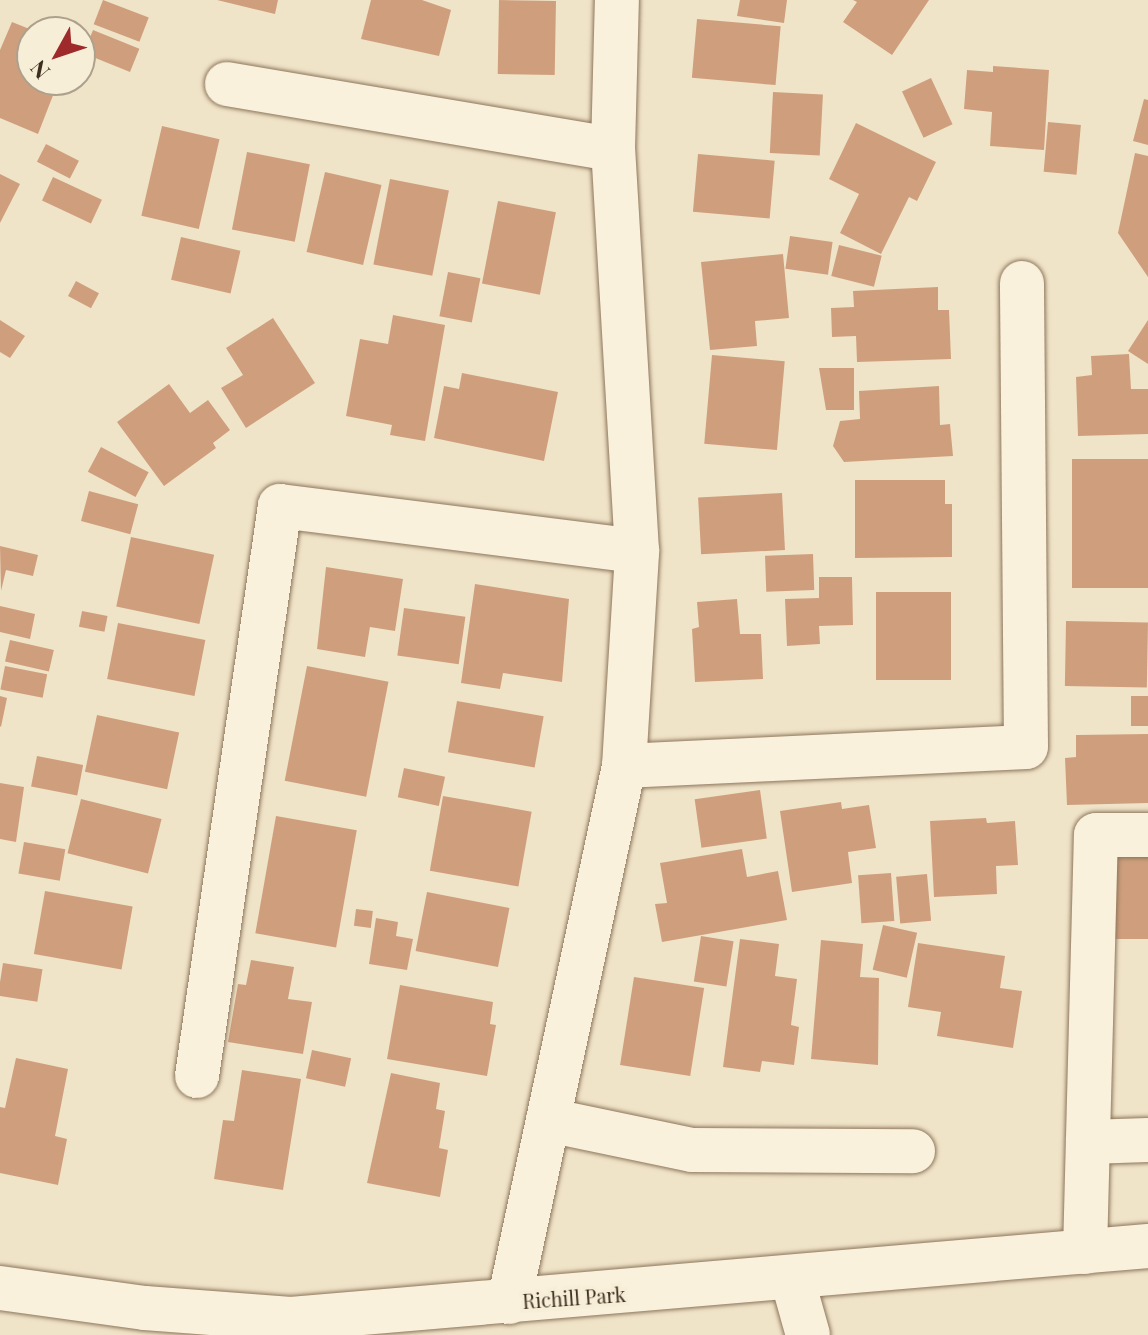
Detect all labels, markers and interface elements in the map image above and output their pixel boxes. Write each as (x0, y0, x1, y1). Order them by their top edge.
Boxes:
north arrow (16, 16, 96, 96)
text: N (23, 54, 56, 86)
street label: Richill Park (521, 1281, 627, 1313)

